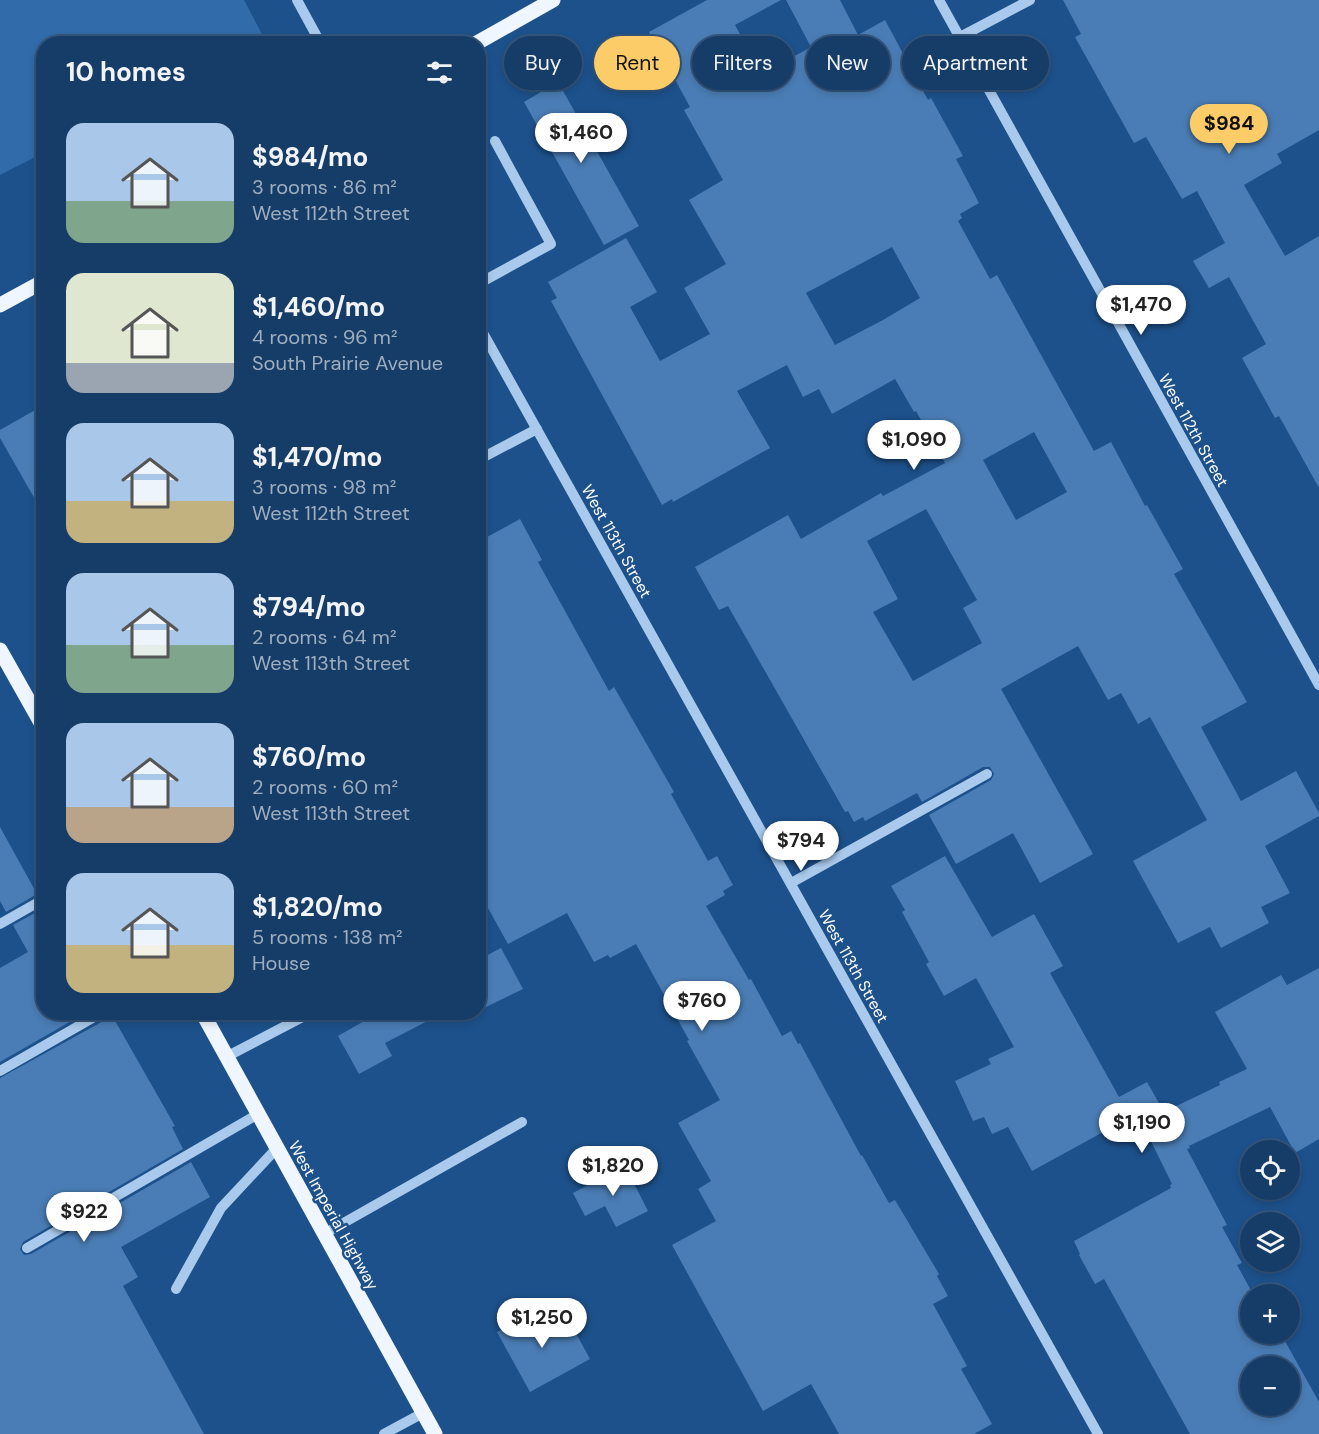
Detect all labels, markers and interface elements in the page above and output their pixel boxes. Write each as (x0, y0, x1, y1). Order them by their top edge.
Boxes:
chip: Buy (504, 36, 582, 90)
chip: Rent (594, 36, 680, 90)
chip: Filters (692, 36, 794, 90)
chip: New (806, 36, 890, 90)
chip: Apartment (902, 36, 1049, 90)
text: 10 homes (66, 55, 186, 89)
icon: filters (423, 56, 456, 89)
pin: $984 (1193, 104, 1265, 155)
text: $984 (1204, 110, 1254, 136)
pin: $1,460 (532, 113, 630, 164)
text: $1,460 (549, 119, 613, 145)
text: $984/mo (252, 140, 368, 174)
icon: home (114, 147, 186, 219)
text: 3 rooms · 86 m² (252, 174, 397, 200)
text: West 112th Street (252, 200, 410, 226)
pin: $1,470 (1092, 285, 1190, 336)
text: $1,460/mo (252, 290, 385, 324)
text: $1,470 (1110, 291, 1172, 317)
icon: home (114, 297, 186, 369)
text: 4 rooms · 96 m² (252, 324, 398, 350)
text: South Prairie Avenue (252, 350, 443, 376)
street label: West 112th Street (1154, 370, 1233, 491)
pin: $1,090 (865, 420, 963, 471)
text: $1,090 (881, 426, 947, 452)
text: $1,470/mo (252, 440, 382, 474)
icon: home (114, 447, 186, 519)
text: 3 rooms · 98 m² (252, 474, 396, 500)
street label: West 113th Street (577, 481, 656, 602)
text: West 112th Street (252, 500, 410, 526)
text: $794/mo (252, 590, 366, 624)
icon: home (114, 597, 186, 669)
text: 2 rooms · 64 m² (252, 624, 396, 650)
text: West 113th Street (252, 650, 410, 676)
text: $760/mo (252, 740, 366, 774)
icon: home (114, 747, 186, 819)
text: 2 rooms · 60 m² (252, 774, 398, 800)
text: West 113th Street (252, 800, 410, 826)
pin: $794 (765, 821, 837, 872)
text: $794 (777, 827, 825, 853)
text: $1,820/mo (252, 890, 383, 924)
icon: home (114, 897, 186, 969)
street label: West 113th Street (814, 906, 893, 1027)
text: 5 rooms · 138 m² (252, 924, 403, 950)
text: House (252, 950, 310, 976)
pin: $760 (666, 981, 738, 1032)
text: $760 (677, 987, 727, 1013)
pin: $1,190 (1093, 1103, 1191, 1154)
text: $1,190 (1113, 1109, 1171, 1135)
street label: West Imperial Highway (284, 1137, 383, 1294)
map controls (1240, 1140, 1300, 1416)
button: locate (1240, 1140, 1300, 1200)
pin: $1,820 (564, 1146, 662, 1197)
text: $1,820 (582, 1152, 644, 1178)
pin: $922 (48, 1192, 120, 1243)
text: $922 (60, 1198, 108, 1224)
button: layers (1240, 1212, 1300, 1272)
button: + (1240, 1284, 1300, 1344)
pin: $1,250 (493, 1298, 591, 1349)
text: $1,250 (511, 1304, 573, 1330)
button: − (1240, 1356, 1300, 1416)

